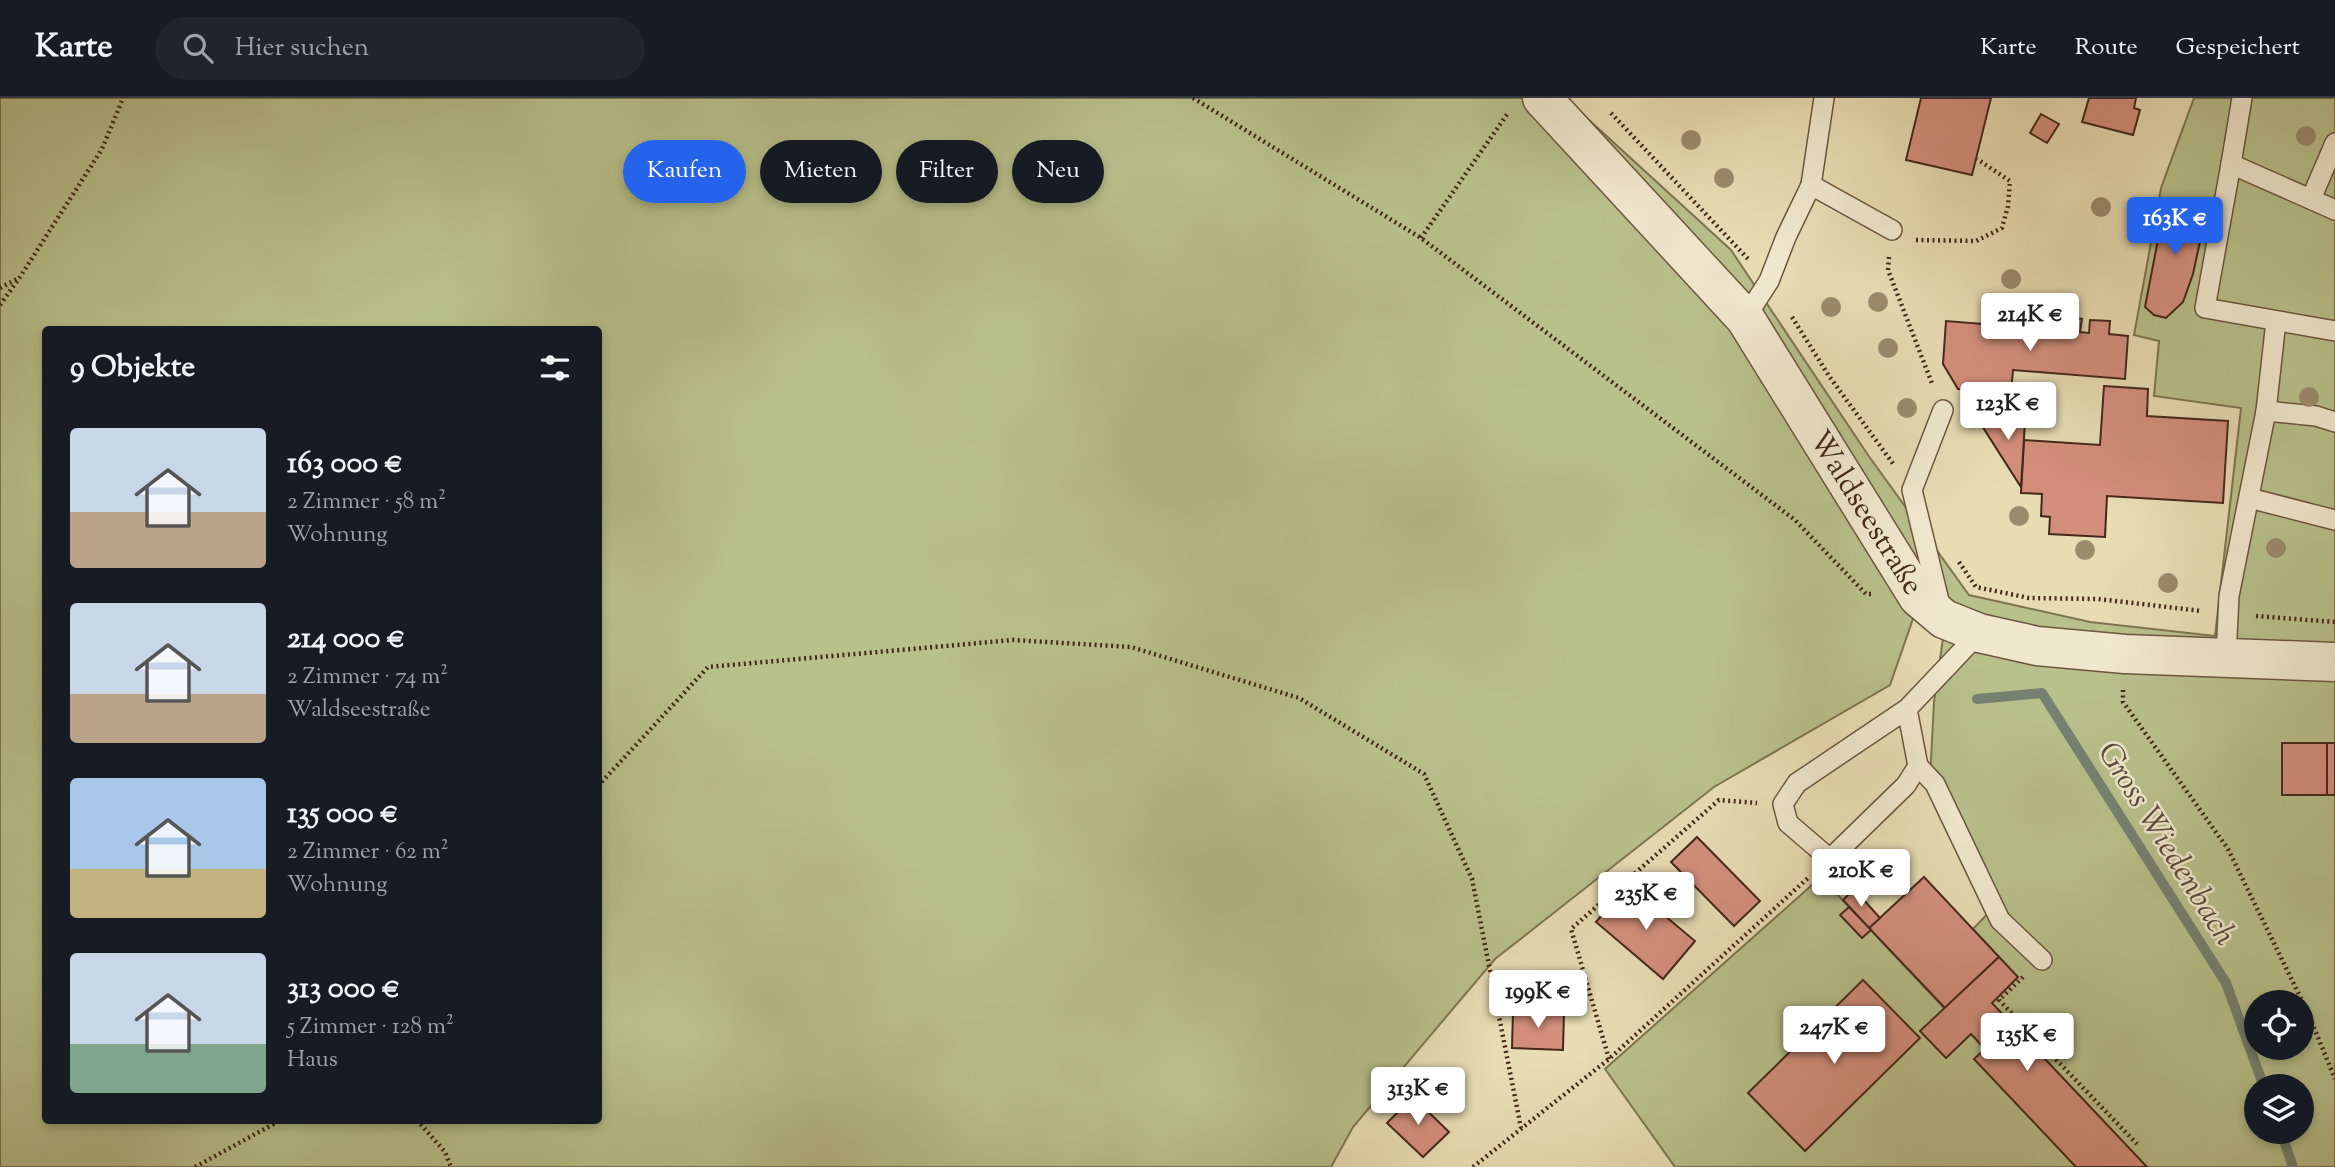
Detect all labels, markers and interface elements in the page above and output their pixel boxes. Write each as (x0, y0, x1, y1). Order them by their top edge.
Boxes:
search box (155, 17, 645, 80)
text: Karte (35, 24, 113, 72)
icon: search (179, 29, 217, 67)
text: Hier suchen (235, 30, 369, 67)
text: Karte (1980, 31, 2037, 65)
text: Route (2075, 31, 2138, 65)
text: Gespeichert (2176, 31, 2300, 65)
chip: Kaufen (623, 140, 746, 203)
chip: Mieten (760, 140, 882, 203)
chip: Filter (896, 140, 998, 203)
chip: Neu (1012, 140, 1104, 203)
pin: 163K € (2118, 198, 2232, 257)
text: 163K € (2143, 203, 2207, 236)
pin: 214K € (1973, 294, 2087, 353)
text: 214K € (1997, 299, 2063, 332)
text: 9 Objekte (70, 347, 195, 390)
icon: filters (536, 349, 574, 387)
pin: 123K € (1951, 382, 2065, 442)
text: 123K € (1976, 388, 2040, 421)
street label: Waldseestraße (1797, 423, 1933, 604)
text: 163 000 € (287, 443, 403, 486)
icon: home (126, 456, 210, 540)
text: 2 Zimmer · 58 m² (287, 486, 446, 519)
text: Wohnung (287, 519, 387, 552)
text: 214 000 € (287, 618, 405, 661)
icon: home (126, 631, 210, 715)
text: 2 Zimmer · 74 m² (287, 661, 448, 694)
text: Waldseestraße (287, 694, 430, 727)
water label: Gross Wiedenbach (2084, 734, 2247, 956)
text: 135 000 € (287, 793, 398, 836)
icon: home (126, 806, 210, 890)
text: 2 Zimmer · 62 m² (287, 836, 449, 869)
pin: 210K € (1804, 850, 1918, 909)
text: 210K € (1828, 855, 1894, 888)
text: Wohnung (287, 869, 387, 902)
pin: 235K € (1589, 872, 1703, 932)
text: 235K € (1614, 878, 1678, 911)
text: 313 000 € (287, 968, 400, 1011)
pin: 199K € (1481, 970, 1595, 1030)
text: 199K € (1505, 976, 1571, 1009)
icon: home (126, 981, 210, 1065)
map controls (2244, 990, 2314, 1144)
button: locate (2244, 990, 2314, 1060)
pin: 247K € (1777, 1006, 1891, 1066)
text: 5 Zimmer · 128 m² (287, 1011, 454, 1044)
text: 247K € (1799, 1012, 1869, 1045)
pin: 135K € (1970, 1014, 2084, 1073)
text: 135K € (1997, 1019, 2057, 1052)
text: Haus (287, 1044, 338, 1077)
pin: 313K € (1361, 1068, 1475, 1127)
text: 313K € (1387, 1073, 1449, 1106)
button: layers (2244, 1074, 2314, 1144)

